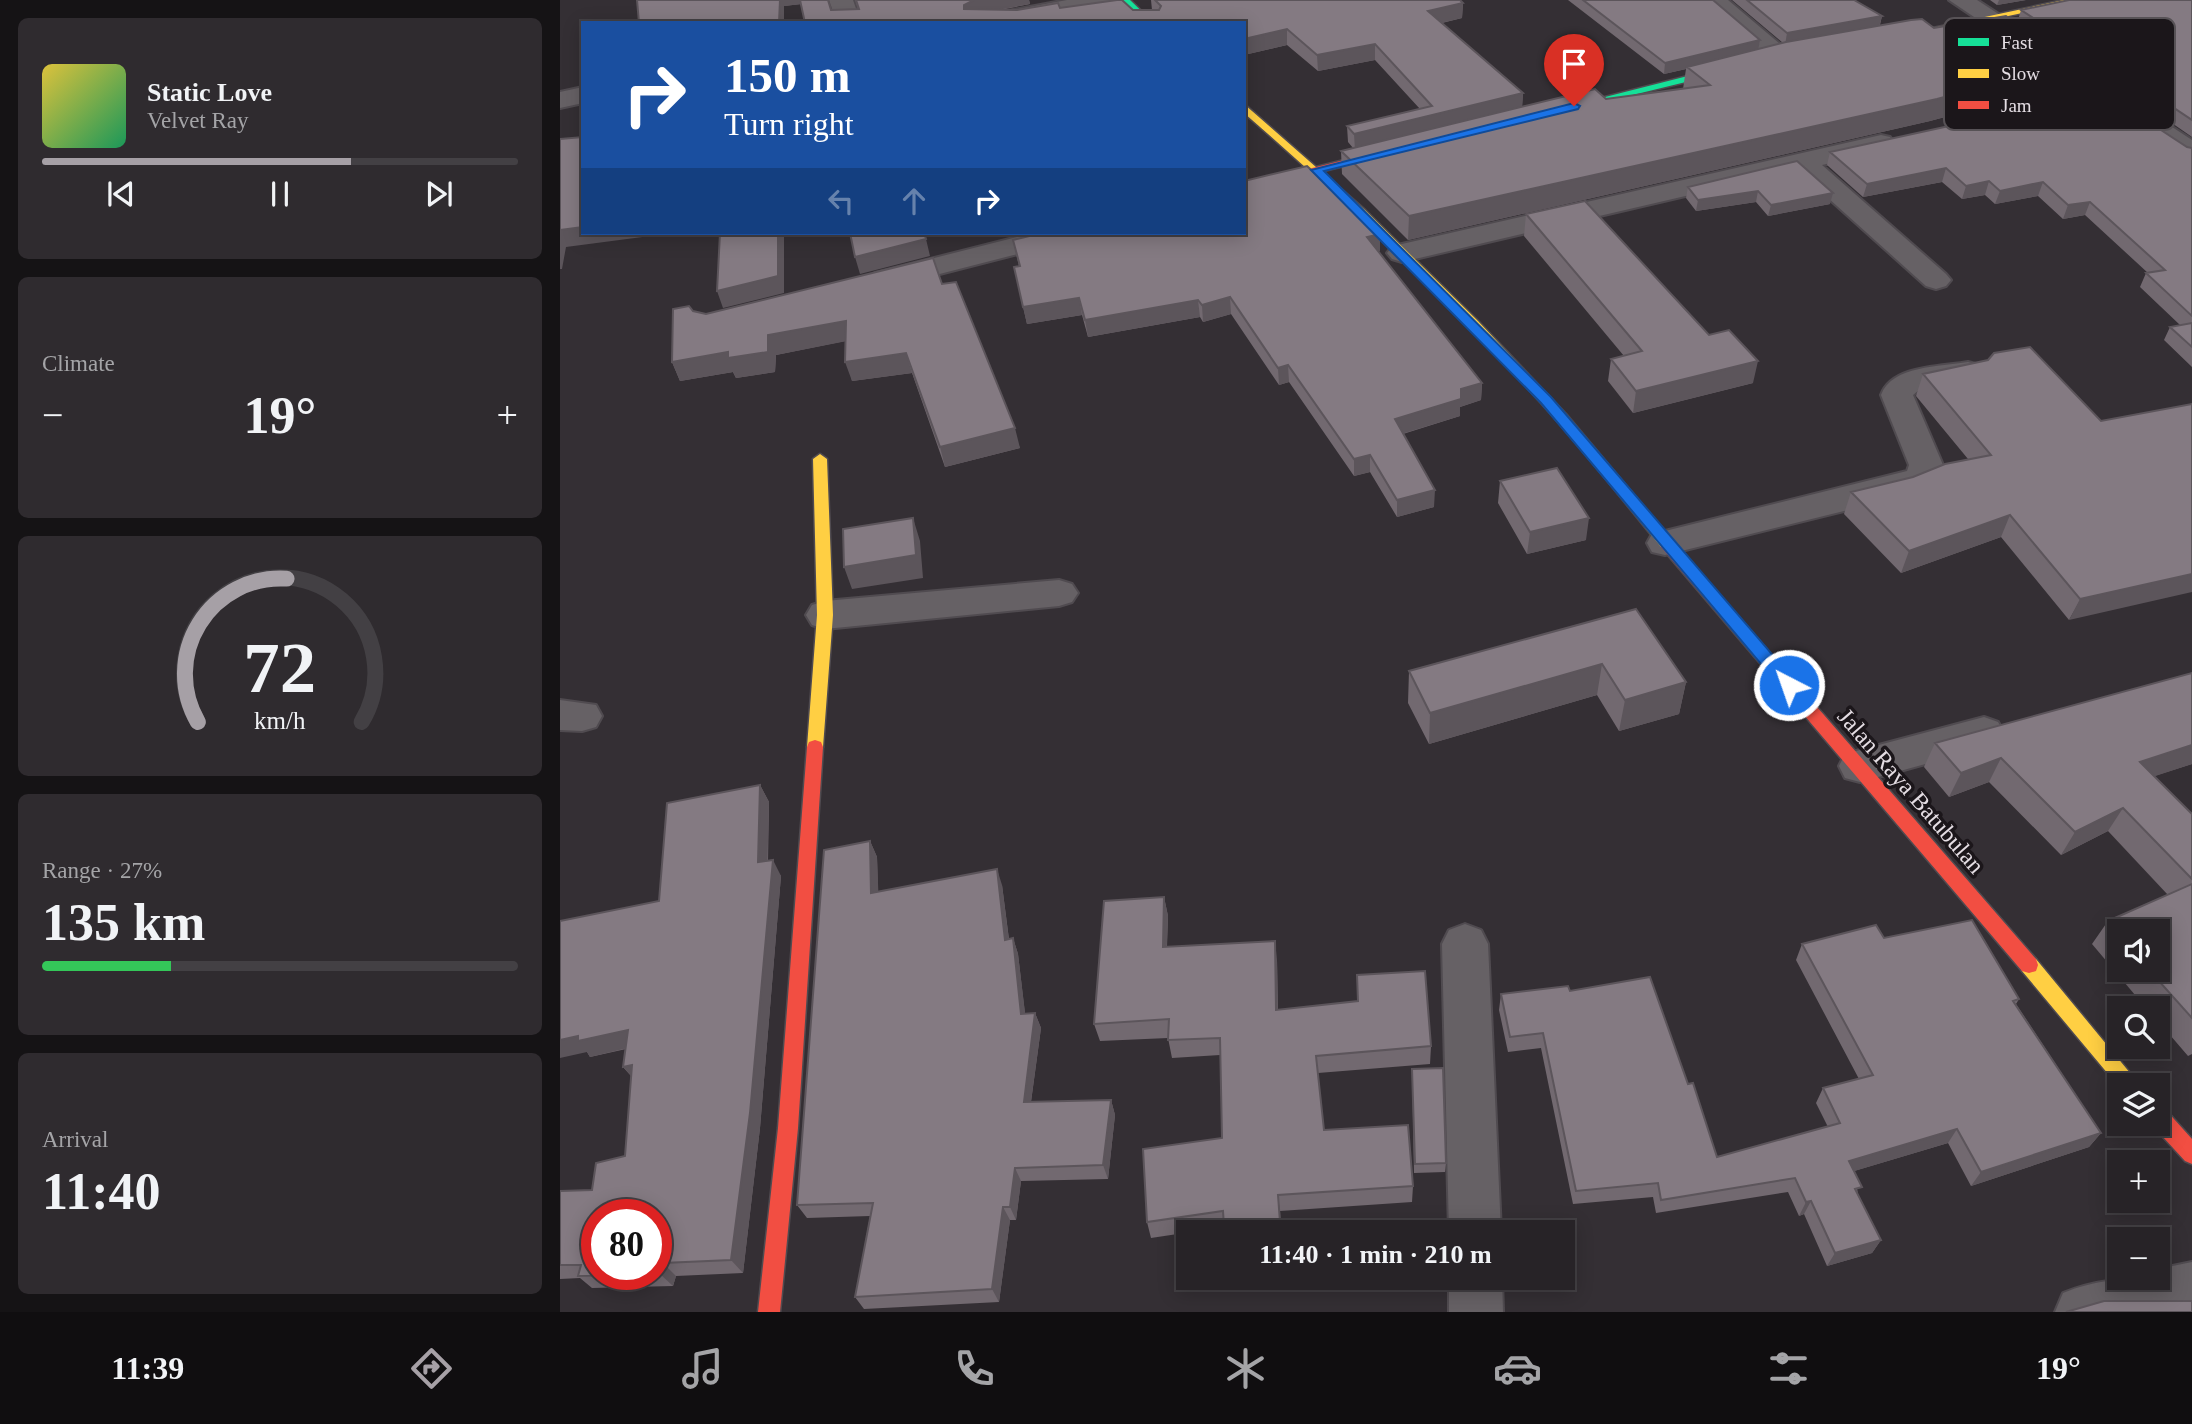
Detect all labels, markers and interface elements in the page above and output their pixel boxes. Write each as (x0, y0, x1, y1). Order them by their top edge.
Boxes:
legend (1944, 18, 2175, 130)
text: Fast (2001, 32, 2033, 53)
pin (1544, 34, 1604, 106)
icon: arrive (1555, 45, 1593, 83)
text: 150 m (724, 48, 851, 103)
icon: right (609, 49, 700, 140)
text: Slow (2001, 63, 2040, 84)
text: Static Love (147, 78, 272, 107)
text: Jam (2001, 95, 2032, 116)
text: Turn right (724, 106, 854, 142)
text: Velvet Ray (147, 108, 249, 133)
icon: previous (102, 175, 140, 213)
icon: pause (261, 175, 299, 213)
icon: next (420, 175, 458, 213)
icon: left (822, 182, 860, 220)
icon: ahead (895, 182, 933, 220)
icon: right (968, 182, 1006, 220)
text: Climate (42, 351, 115, 376)
text: 19° (244, 387, 316, 444)
text: − (42, 394, 63, 436)
text: + (497, 394, 518, 436)
text: 72 (244, 627, 316, 708)
position arrow (1752, 648, 1826, 722)
street label: Jalan Raya Batubulan (1833, 703, 1989, 879)
text: km/h (254, 707, 306, 734)
text: Range · 27% (42, 858, 162, 883)
text: 135 km (42, 894, 205, 951)
map controls (2107, 919, 2170, 1290)
button: sound (2107, 919, 2170, 982)
button: search (2107, 996, 2170, 1059)
button: layers (2107, 1073, 2170, 1136)
text: Arrival (42, 1127, 108, 1152)
button: + (2107, 1150, 2170, 1213)
text: 11:40 (42, 1163, 160, 1220)
speed limit sign: 80 (581, 1199, 672, 1290)
button: − (2107, 1227, 2170, 1290)
text: 11:40 · 1 min · 210 m (1259, 1240, 1492, 1269)
icon: directions (407, 1344, 456, 1393)
icon: music (678, 1344, 727, 1393)
icon: phone (950, 1344, 999, 1393)
icon: climate (1221, 1344, 1270, 1393)
icon: car (1493, 1344, 1542, 1393)
icon: filters (1764, 1344, 1813, 1393)
text: 11:39 (111, 1350, 184, 1386)
text: 19° (2036, 1350, 2081, 1386)

